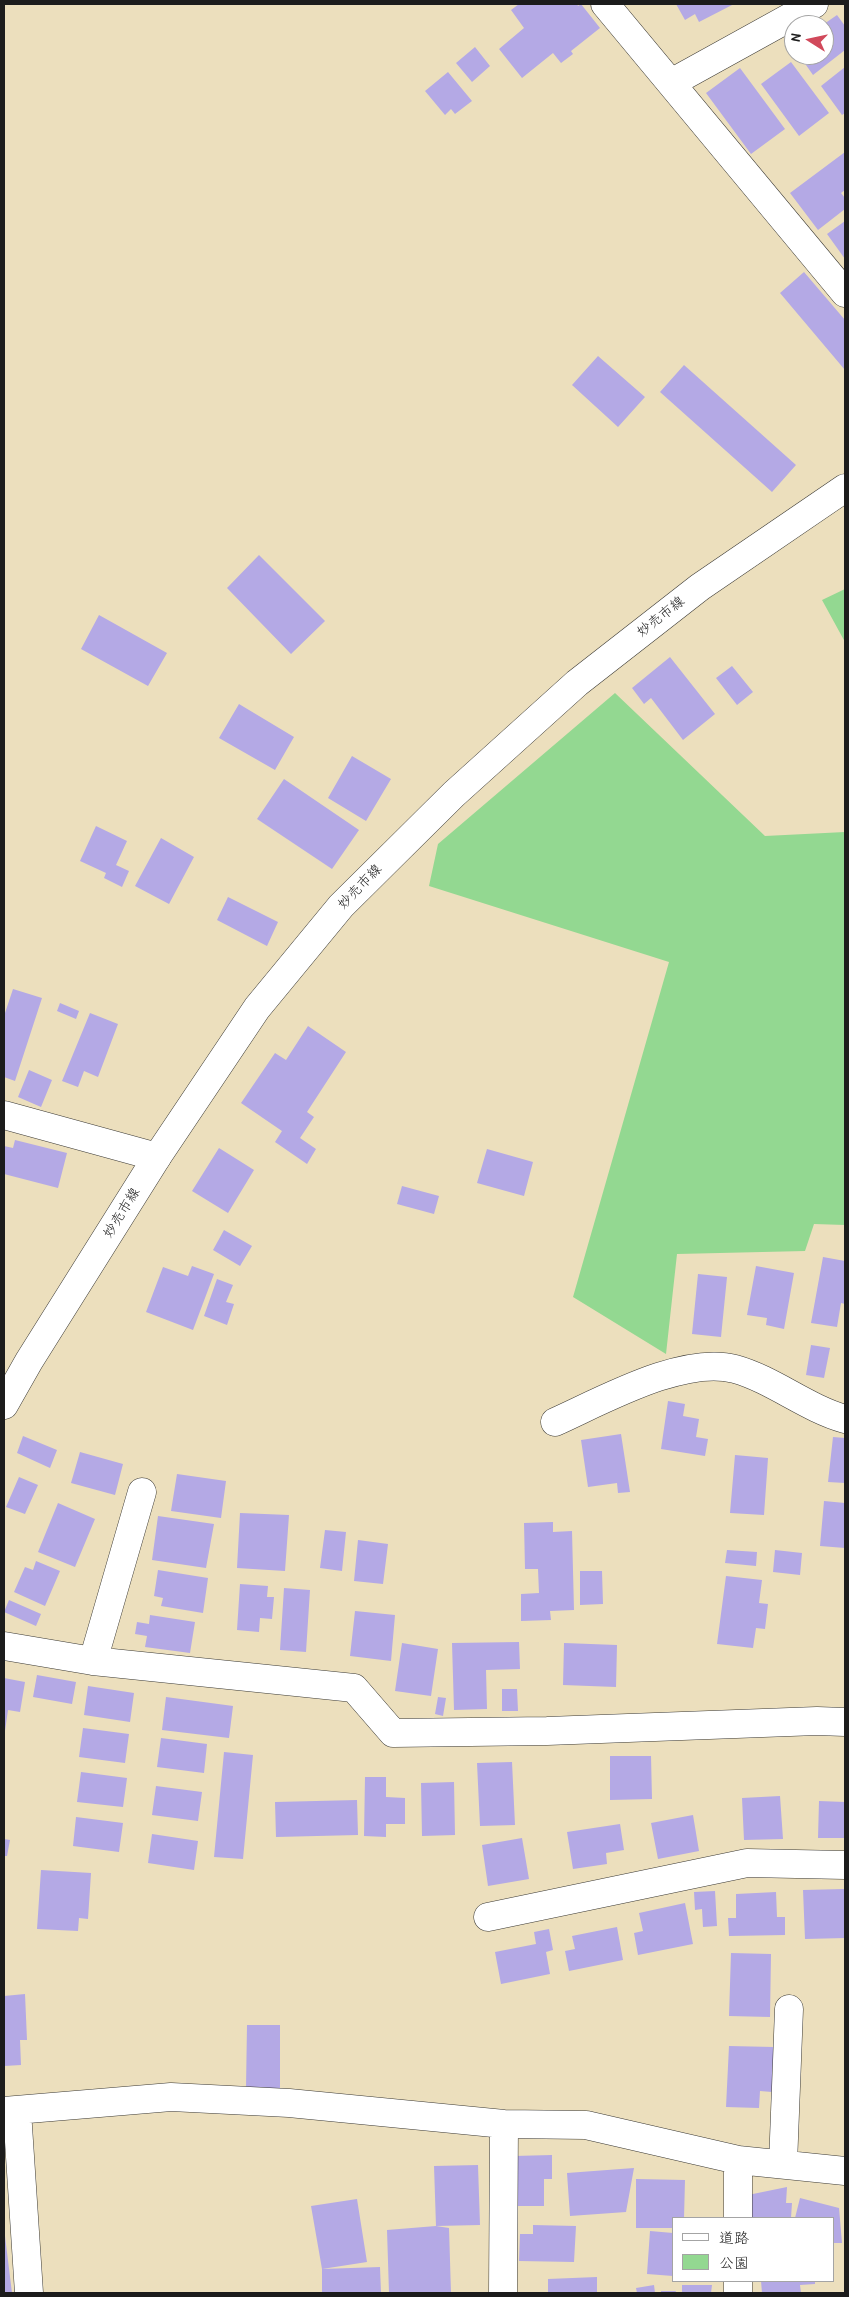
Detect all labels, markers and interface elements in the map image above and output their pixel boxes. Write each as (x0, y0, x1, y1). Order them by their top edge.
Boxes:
north arrow (784, 15, 834, 65)
text: N (785, 32, 805, 43)
street label: 妙売市線 (634, 593, 688, 641)
street label: 妙売市線 (335, 861, 385, 913)
street label: 妙売市線 (100, 1185, 144, 1241)
legend (672, 2217, 834, 2282)
text: 道路 (719, 2227, 749, 2248)
text: 公園 (719, 2252, 749, 2273)

